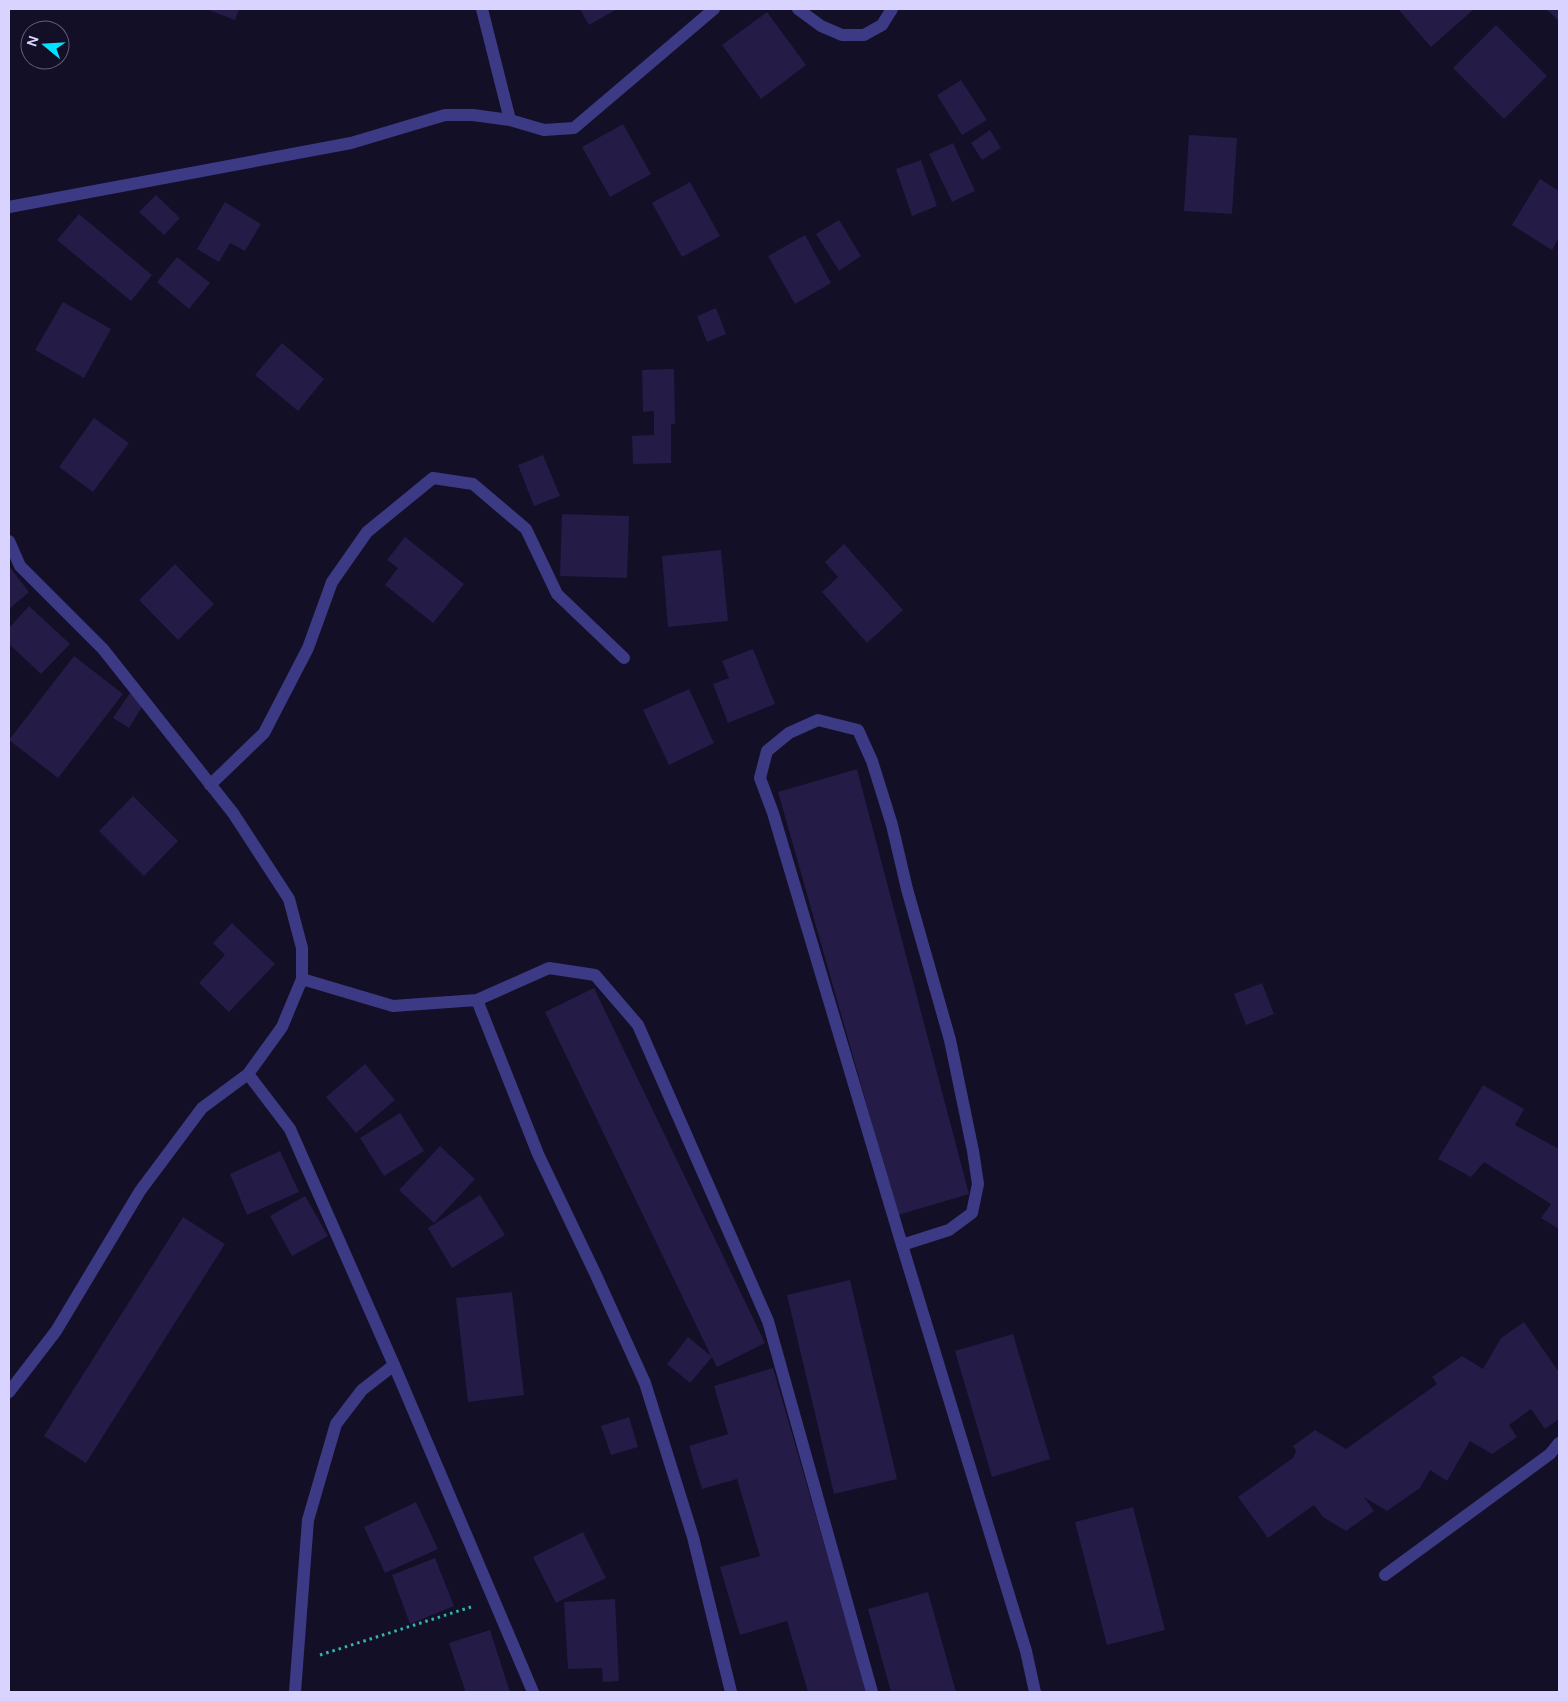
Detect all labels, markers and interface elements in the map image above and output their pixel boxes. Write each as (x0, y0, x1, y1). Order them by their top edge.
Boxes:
north arrow (20, 20, 70, 70)
text: N (22, 33, 43, 49)

